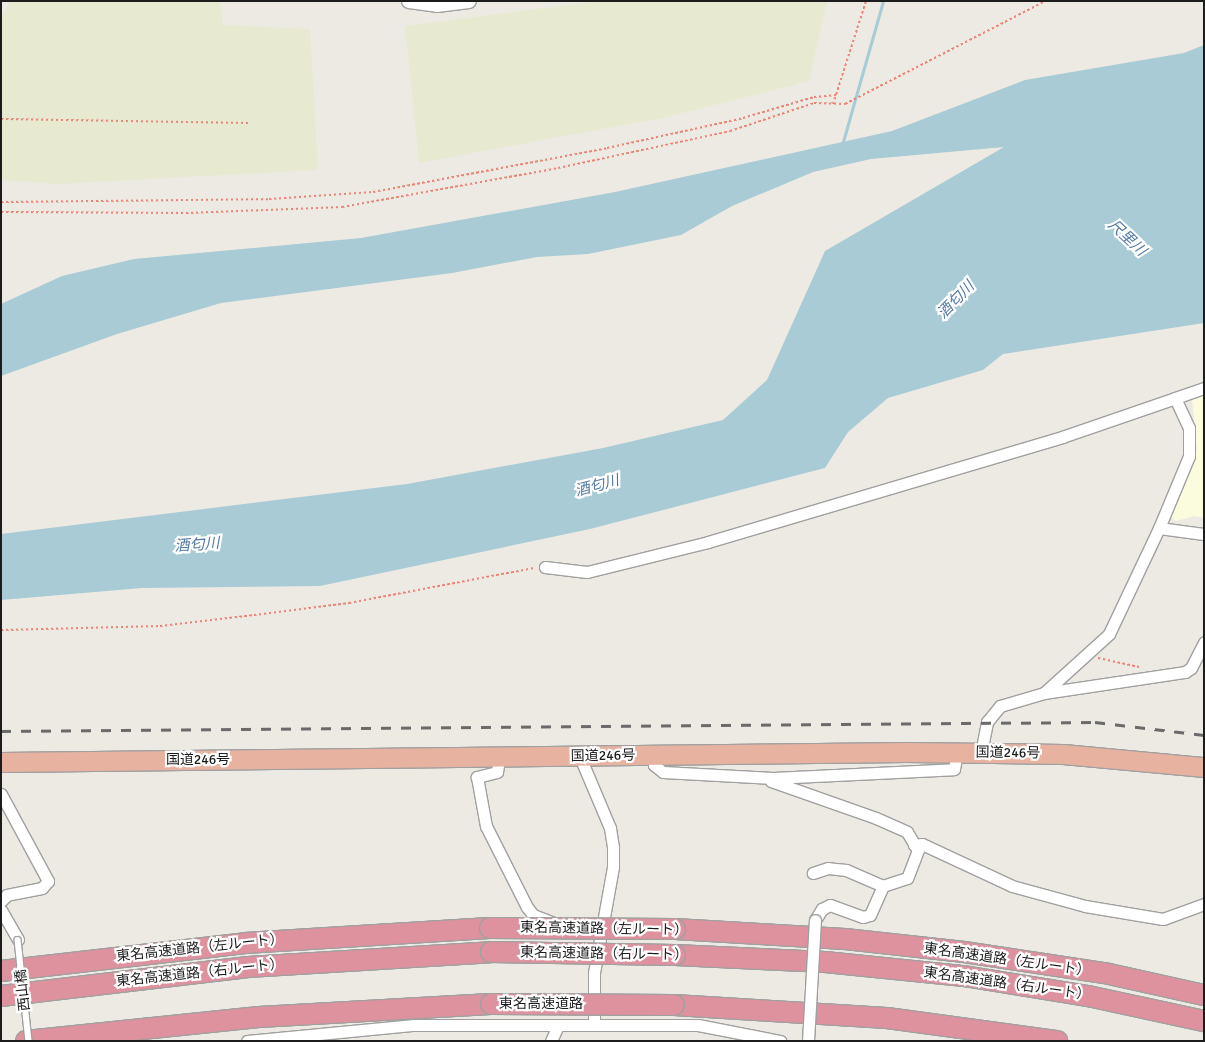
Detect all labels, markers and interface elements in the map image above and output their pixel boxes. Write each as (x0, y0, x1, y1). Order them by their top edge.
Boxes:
water label: 尺里川 (1104, 216, 1150, 260)
water label: 酒匂川 (934, 278, 978, 322)
water label: 酒匂川 (573, 471, 621, 501)
water label: 酒匂川 (174, 534, 220, 556)
street label: 国道246号 (976, 744, 1040, 762)
street label: 国道246号 (571, 747, 635, 765)
street label: 国道246号 (166, 752, 230, 768)
street label: 東名高速道路（左ルート） (520, 919, 688, 939)
street label: 東名高速道路（左ルート） (116, 931, 284, 965)
street label: 東名高速道路（左ルート） (923, 940, 1091, 980)
street label: 東名高速道路（右ルート） (520, 944, 688, 964)
street label: 東名高速道路（右ルート） (116, 956, 284, 990)
street label: 東名高速道路（右ルート） (923, 964, 1091, 1004)
street label: 西山橋 (12, 968, 34, 1012)
street label: 東名高速道路 (499, 996, 583, 1012)

